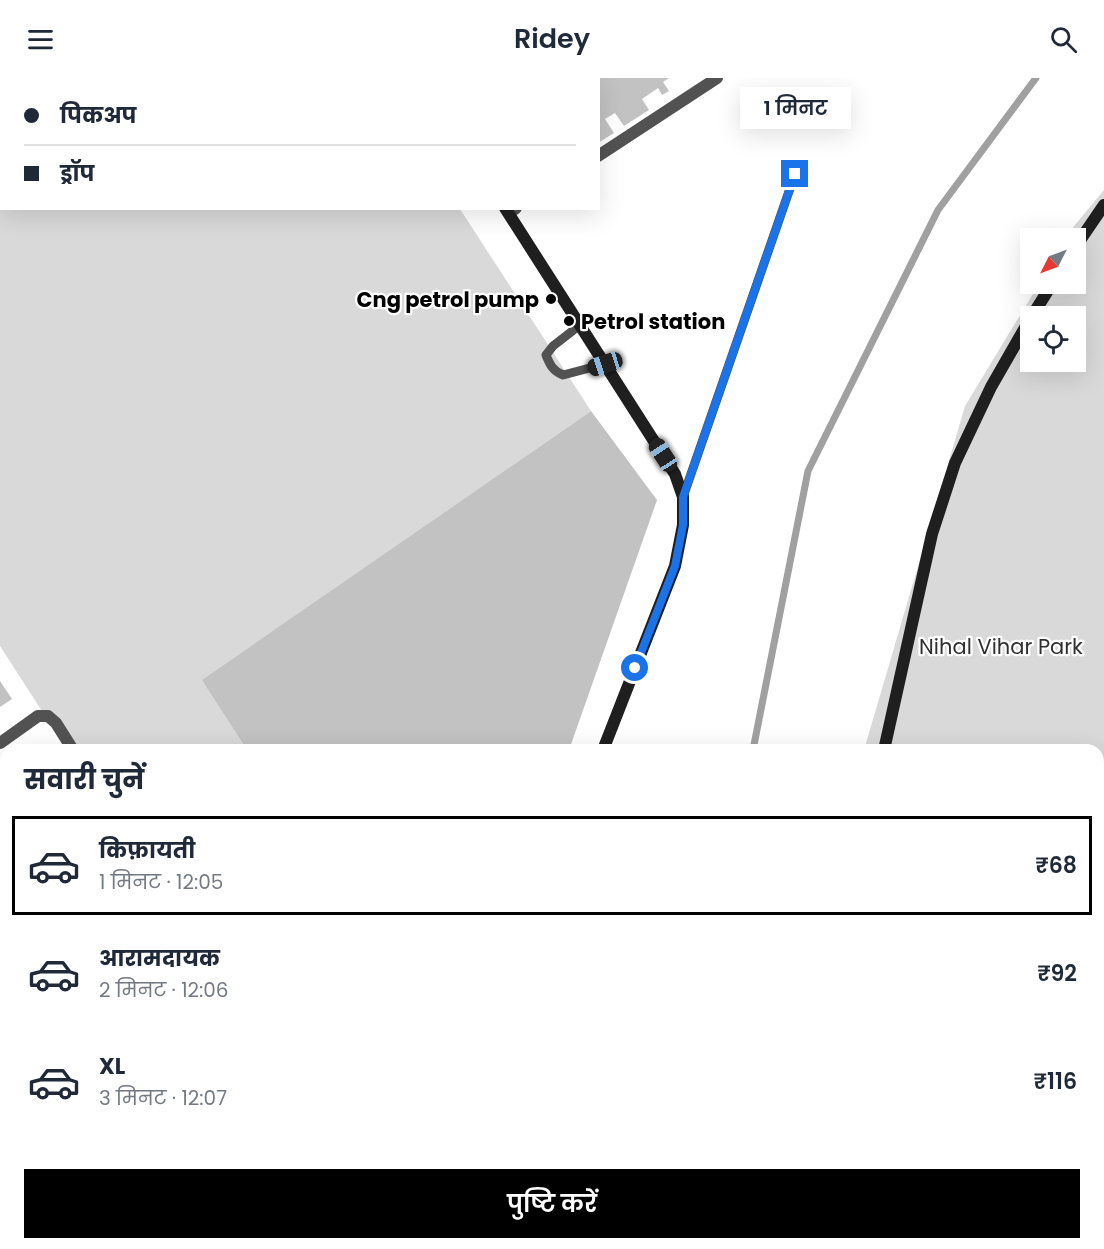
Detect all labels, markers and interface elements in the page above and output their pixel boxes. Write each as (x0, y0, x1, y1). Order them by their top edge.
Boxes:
text: Ridey (514, 20, 590, 57)
icon: menu (24, 23, 57, 56)
icon: search (1047, 23, 1080, 56)
callout: 1 मिनट (740, 87, 850, 129)
text: 1 मिनट (764, 94, 827, 122)
text: पिकअप (60, 100, 137, 131)
text: ड्रॉप (60, 158, 94, 189)
route end (781, 160, 808, 187)
north arrow (1020, 228, 1086, 294)
map controls (1020, 228, 1086, 372)
place label: Cng petrol pump (356, 285, 539, 314)
marker: Cng petrol pump (544, 292, 558, 306)
button: locate (1020, 306, 1086, 372)
place label: Petrol station (581, 307, 725, 336)
marker: Petrol station (562, 314, 576, 328)
car (585, 350, 625, 378)
car (646, 435, 680, 475)
park label: Nihal Vihar Park (919, 632, 1083, 661)
route start (621, 654, 648, 681)
text: सवारी चुनें (24, 761, 144, 798)
text: किफ़ायती (99, 835, 195, 866)
icon: car (27, 839, 81, 893)
text: ₹68 (1035, 850, 1077, 881)
text: 1 मिनट · 12:05 (99, 868, 223, 896)
text: आरामदायक (99, 943, 220, 974)
icon: car (27, 947, 81, 1001)
text: ₹92 (1037, 958, 1077, 989)
text: 2 मिनट · 12:06 (99, 976, 229, 1004)
text: XL (99, 1051, 125, 1082)
icon: car (27, 1055, 81, 1109)
text: ₹116 (1034, 1066, 1077, 1097)
text: 3 मिनट · 12:07 (99, 1084, 227, 1112)
button: पुष्टि करें (24, 1169, 1080, 1238)

